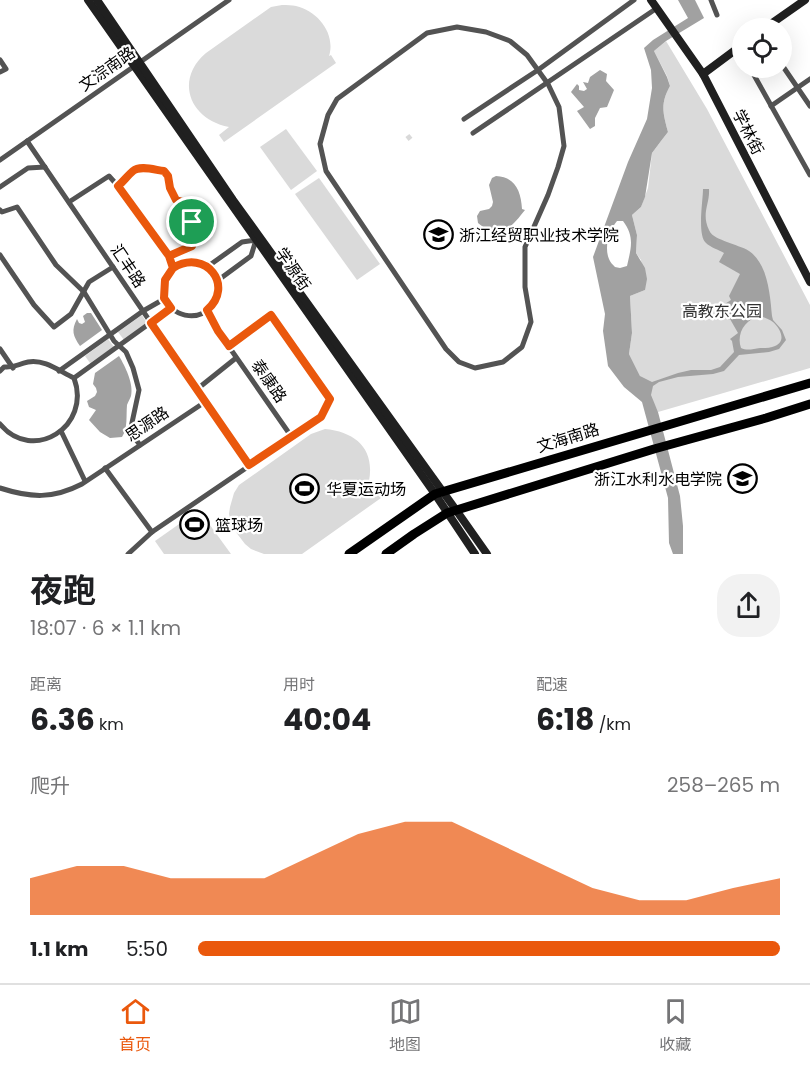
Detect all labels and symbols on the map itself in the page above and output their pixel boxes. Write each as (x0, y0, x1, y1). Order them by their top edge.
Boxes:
street label: 文淙南路 (74, 41, 140, 97)
street label: 学林街 (727, 105, 769, 159)
pin (166, 196, 217, 247)
school or university icon: 浙江经贸职业技术学院 (422, 219, 454, 251)
place label: 浙江经贸职业技术学院 (459, 224, 619, 247)
street label: 汇丰路 (105, 240, 151, 292)
street label: 学源街 (270, 243, 316, 295)
park label: 高教东公园 (682, 300, 762, 323)
street label: 泰康路 (246, 355, 292, 407)
street label: 思源路 (121, 401, 173, 447)
street label: 文海南路 (534, 418, 602, 458)
school or university icon: 浙江水利水电学院 (727, 463, 759, 495)
place label: 浙江水利水电学院 (594, 468, 722, 491)
sports icon: 华夏运动场 (289, 473, 321, 505)
place label: 华夏运动场 (326, 478, 406, 501)
sports icon: 篮球场 (178, 509, 210, 541)
place label: 篮球场 (215, 514, 263, 537)

